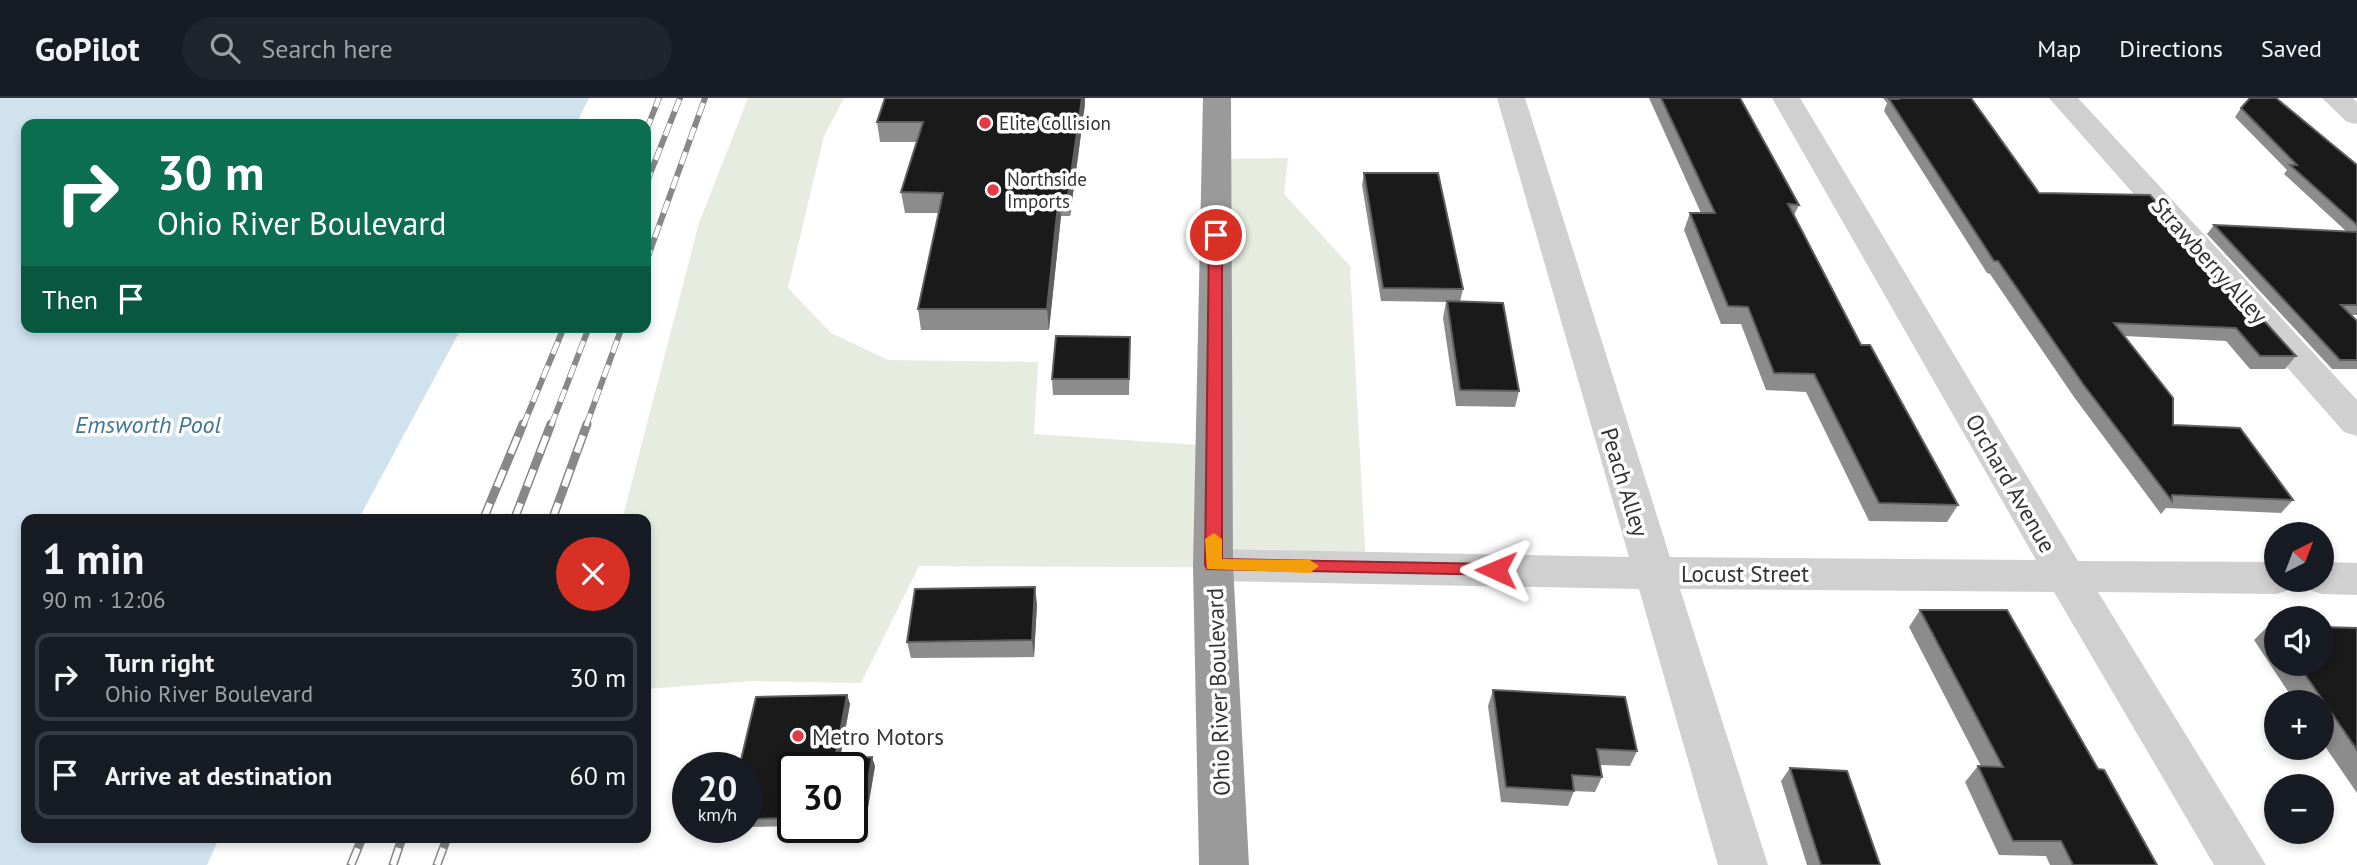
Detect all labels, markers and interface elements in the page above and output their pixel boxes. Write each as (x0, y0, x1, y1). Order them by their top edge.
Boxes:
search box (182, 17, 672, 80)
text: GoPilot (35, 27, 140, 70)
icon: search (206, 29, 244, 67)
text: Search here (262, 32, 393, 65)
text: Map (2037, 33, 2081, 64)
text: Directions (2119, 33, 2223, 64)
text: Saved (2261, 33, 2322, 64)
place label: Elite Collision (999, 111, 1111, 135)
marker: Elite Collision (977, 115, 993, 131)
text: 30 m (157, 140, 264, 204)
icon: right (42, 147, 133, 238)
place label: Northside Imports (1007, 167, 1087, 213)
marker: Northside Imports (985, 182, 1001, 198)
street label: Strawberry Alley (2146, 191, 2274, 329)
text: Ohio River Boulevard (157, 202, 446, 244)
pin (1186, 205, 1246, 265)
icon: arrive (1197, 216, 1235, 254)
icon: arrive (112, 280, 150, 318)
text: Then (42, 283, 98, 316)
street label: Orchard Avenue (1960, 408, 2062, 558)
water label: Emsworth Pool (75, 409, 222, 440)
street label: Peach Alley (1595, 424, 1655, 540)
north arrow (2264, 522, 2334, 592)
map controls (2264, 522, 2334, 844)
text: 1 min (42, 531, 144, 586)
position arrow (1459, 533, 1533, 607)
button: close (556, 537, 630, 611)
street label: Locust Street (1681, 559, 1809, 588)
text: 90 m · 12:06 (42, 585, 166, 614)
street label: Ohio River Boulevard (1200, 588, 1236, 796)
button: sound (2264, 606, 2334, 676)
text: Turn right (105, 646, 214, 679)
icon: right (46, 658, 84, 696)
text: 30 m (570, 661, 626, 694)
text: Ohio River Boulevard (105, 679, 313, 708)
button: + (2264, 690, 2334, 760)
place label: Metro Motors (812, 722, 944, 751)
marker: Metro Motors (790, 728, 806, 744)
speed limit sign: 30 (777, 752, 868, 843)
icon: arrive (46, 756, 84, 794)
text: Arrive at destination (105, 759, 332, 792)
text: 60 m (570, 759, 626, 792)
text: 20 (698, 765, 737, 811)
button: − (2264, 774, 2334, 844)
text: km/h (698, 803, 737, 826)

